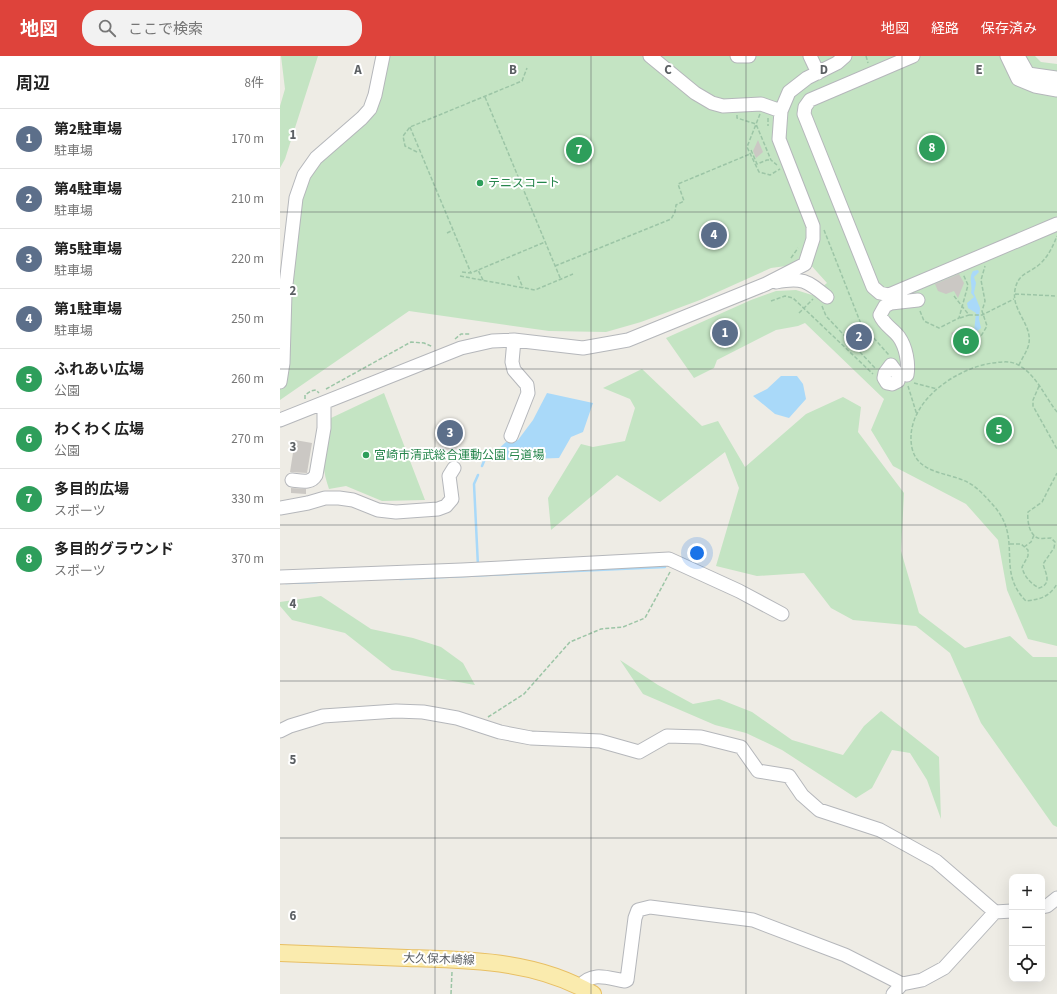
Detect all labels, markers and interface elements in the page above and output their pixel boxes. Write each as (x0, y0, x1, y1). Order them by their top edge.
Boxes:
search box (82, 10, 362, 46)
text: 地図 (20, 16, 58, 43)
icon: search (96, 17, 118, 39)
text: ここで検索 (128, 19, 203, 40)
text: 地図 (881, 19, 909, 39)
text: 経路 (931, 19, 959, 39)
text: 保存済み (981, 19, 1037, 39)
text: A (353, 61, 362, 79)
text: B (509, 61, 517, 79)
text: C (664, 61, 672, 79)
text: D (820, 61, 828, 79)
text: E (975, 61, 983, 79)
text: 周辺 (16, 72, 50, 96)
text: 8件 (245, 74, 264, 92)
text: 第2駐車場 (54, 119, 122, 140)
text: 1 (290, 126, 297, 144)
text: 1 (26, 130, 32, 148)
text: 170 m (231, 130, 264, 148)
pin: 8 (919, 133, 945, 163)
pin: 7 (566, 135, 592, 165)
text: 駐車場 (54, 142, 93, 160)
place label: テニスコート (488, 175, 560, 192)
marker: テニスコート (475, 178, 485, 188)
text: 第4駐車場 (54, 179, 122, 200)
text: 2 (26, 190, 32, 208)
text: 210 m (231, 190, 264, 208)
text: 駐車場 (54, 202, 93, 220)
pin: 4 (701, 220, 727, 250)
text: 第5駐車場 (54, 239, 122, 260)
text: 3 (26, 250, 32, 268)
text: 220 m (231, 250, 264, 268)
text: 駐車場 (54, 262, 93, 280)
text: 2 (290, 282, 297, 300)
text: 第1駐車場 (54, 299, 122, 320)
text: 4 (26, 310, 32, 328)
text: 250 m (231, 310, 264, 328)
pin: 1 (712, 318, 738, 348)
text: 駐車場 (54, 322, 93, 340)
pin: 2 (846, 322, 872, 352)
pin: 6 (953, 326, 979, 356)
text: ふれあい広場 (54, 359, 144, 380)
text: 5 (26, 370, 32, 388)
text: 260 m (231, 370, 264, 388)
text: 公園 (54, 382, 80, 400)
pin: 5 (986, 415, 1012, 445)
pin: 3 (437, 418, 463, 448)
text: わくわく広場 (54, 419, 144, 440)
text: 6 (26, 430, 32, 448)
text: 270 m (231, 430, 264, 448)
text: 3 (290, 438, 297, 456)
text: 公園 (54, 442, 80, 460)
place label: 宮崎市清武総合運動公園 弓道場 (374, 447, 544, 464)
marker: 宮崎市清武総合運動公園 弓道場 (361, 450, 371, 460)
text: 多目的広場 (54, 479, 129, 500)
text: 7 (26, 490, 32, 508)
text: 330 m (231, 490, 264, 508)
text: スポーツ (54, 502, 106, 520)
text: 多目的グラウンド (54, 539, 174, 560)
your location (687, 543, 707, 563)
text: 8 (26, 550, 32, 568)
text: 370 m (231, 550, 264, 568)
text: スポーツ (54, 562, 106, 580)
text: 4 (290, 595, 297, 613)
text: 5 (290, 751, 297, 769)
map controls (1009, 874, 1045, 982)
button: + (1009, 874, 1045, 910)
text: 6 (290, 907, 297, 925)
button: − (1009, 910, 1045, 946)
button: locate (1009, 946, 1045, 982)
street label: 大久保木崎線 (403, 950, 475, 969)

